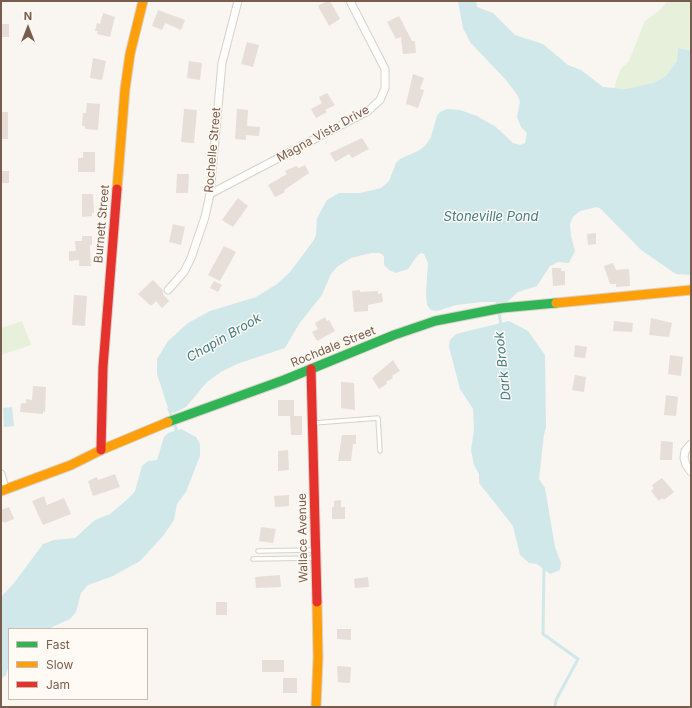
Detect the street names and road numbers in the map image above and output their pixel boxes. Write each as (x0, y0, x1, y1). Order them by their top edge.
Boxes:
street label: Magna Vista Drive (274, 103, 372, 165)
street label: Rochelle Street (202, 107, 224, 193)
street label: Burnett Street (91, 184, 113, 264)
street label: Rochdale Street (289, 323, 377, 371)
street label: Wallace Avenue (295, 493, 311, 583)

